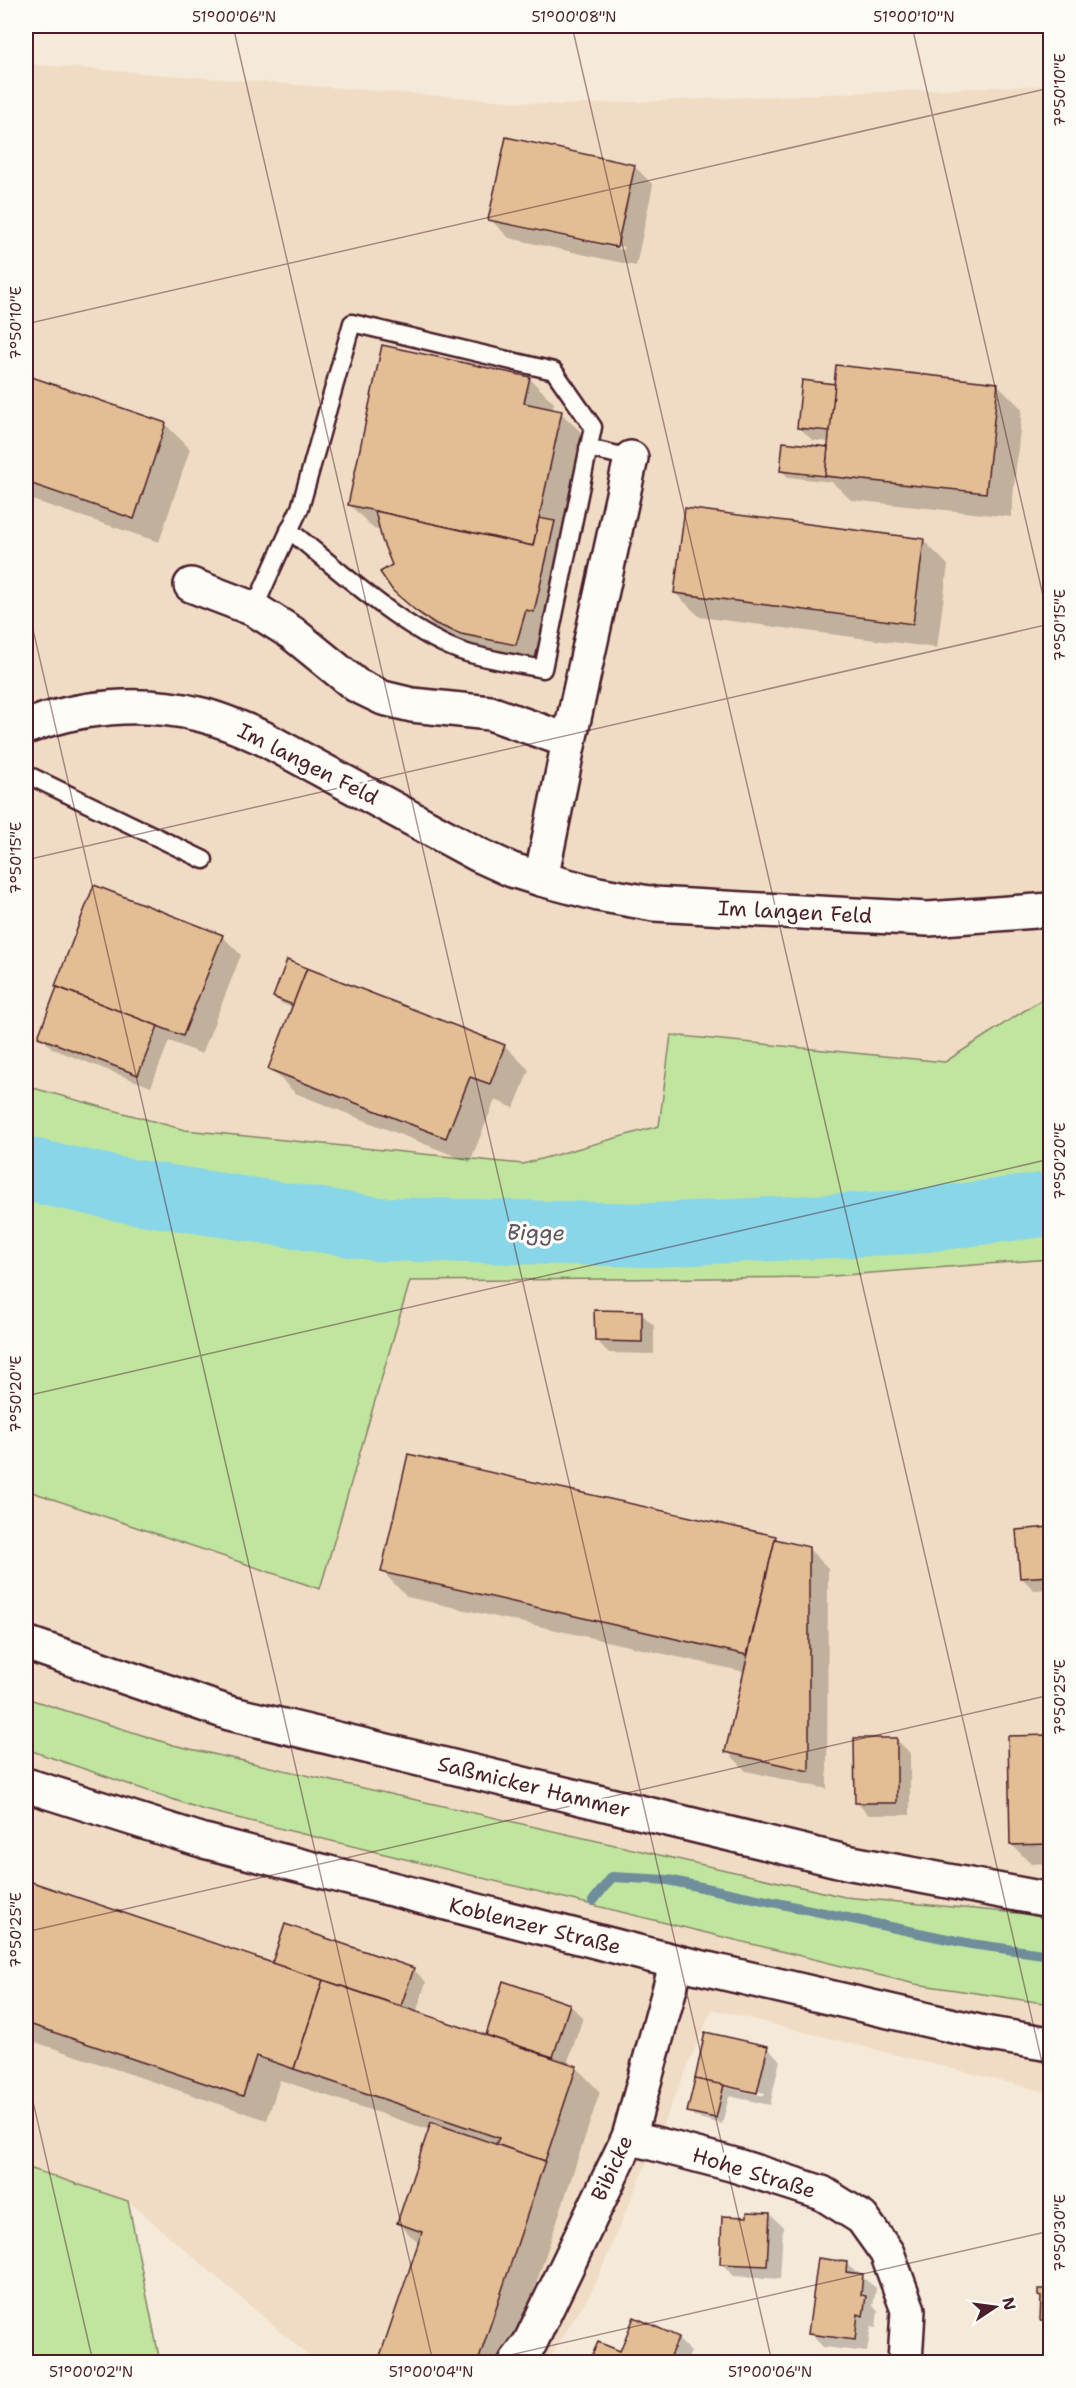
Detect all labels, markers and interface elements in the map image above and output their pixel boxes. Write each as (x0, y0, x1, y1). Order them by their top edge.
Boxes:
text: 51°00'06"N (192, 7, 276, 27)
text: 51°00'08"N (532, 7, 616, 27)
text: 51°00'10"N (873, 7, 955, 27)
text: 7°50'10"E (1050, 53, 1070, 127)
text: 7°50'10"E (6, 286, 26, 360)
text: 7°50'15"E (1050, 589, 1070, 661)
street label: Im langen Feld (233, 716, 383, 812)
text: 7°50'15"E (6, 822, 26, 894)
street label: Im langen Feld (717, 894, 873, 930)
text: 7°50'20"E (1050, 1122, 1070, 1200)
water label: Bigge (507, 1217, 565, 1248)
text: 7°50'20"E (6, 1355, 26, 1433)
text: 7°50'25"E (1050, 1659, 1070, 1735)
street label: Saßmicker Hammer (435, 1750, 633, 1825)
street label: Koblenzer Straße (446, 1891, 624, 1961)
text: 7°50'25"E (6, 1892, 26, 1968)
street label: Bibicke (585, 2131, 639, 2205)
street label: Hohe Straße (689, 2141, 819, 2205)
text: 7°50'30"E (1050, 2194, 1070, 2272)
north arrow (965, 2277, 1025, 2337)
text: N (997, 2295, 1021, 2312)
text: 51°00'02"N (49, 2362, 133, 2382)
text: 51°00'04"N (389, 2362, 473, 2382)
text: 51°00'06"N (728, 2362, 812, 2382)

